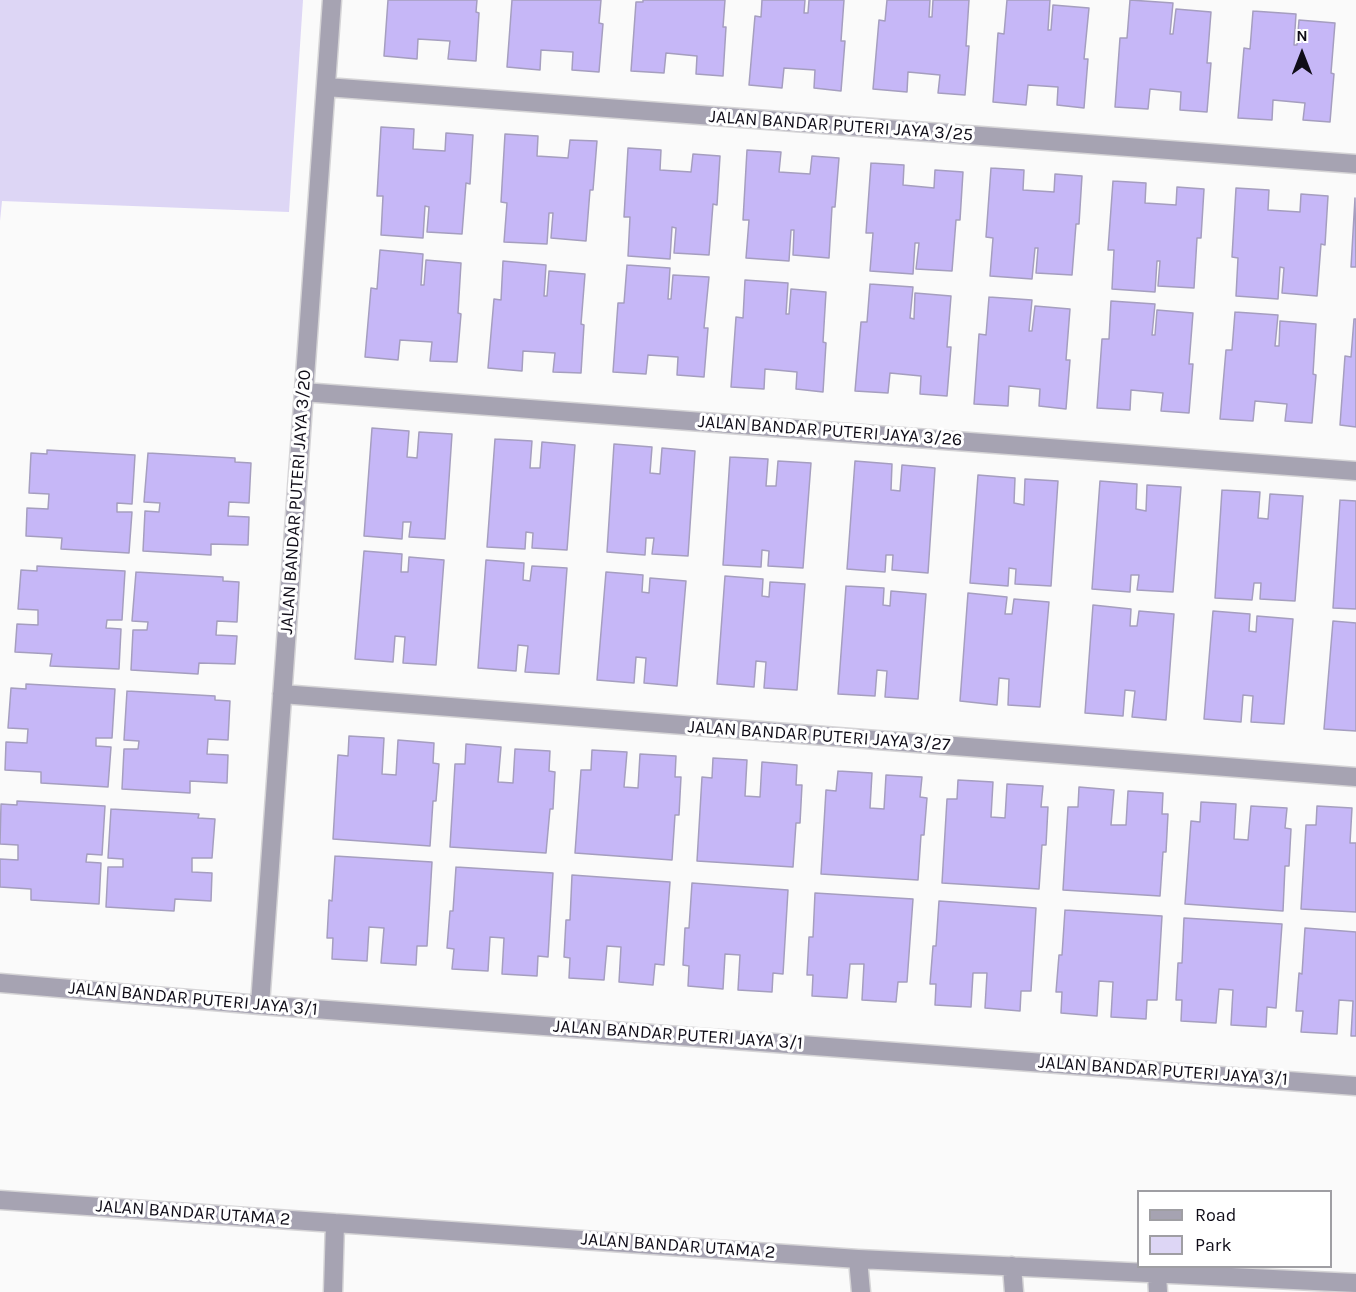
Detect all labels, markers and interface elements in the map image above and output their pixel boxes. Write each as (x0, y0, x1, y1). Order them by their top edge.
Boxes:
north arrow (1272, 24, 1332, 84)
text: N (1296, 26, 1308, 45)
street label: JALAN BANDAR PUTERI JAYA 3/25 (708, 106, 974, 146)
street label: JALAN BANDAR PUTERI JAYA 3/20 (276, 369, 316, 635)
street label: JALAN BANDAR PUTERI JAYA 3/26 (697, 411, 963, 451)
street label: JALAN BANDAR PUTERI JAYA 3/27 (687, 716, 951, 756)
street label: JALAN BANDAR PUTERI JAYA 3/1 (67, 977, 319, 1021)
street label: JALAN BANDAR PUTERI JAYA 3/1 (552, 1015, 804, 1055)
street label: JALAN BANDAR PUTERI JAYA 3/1 (1037, 1051, 1289, 1091)
legend (1137, 1190, 1332, 1268)
street label: JALAN BANDAR UTAMA 2 (95, 1195, 291, 1231)
text: Road (1195, 1204, 1236, 1226)
street label: JALAN BANDAR UTAMA 2 (580, 1228, 776, 1264)
text: Park (1195, 1234, 1232, 1256)

